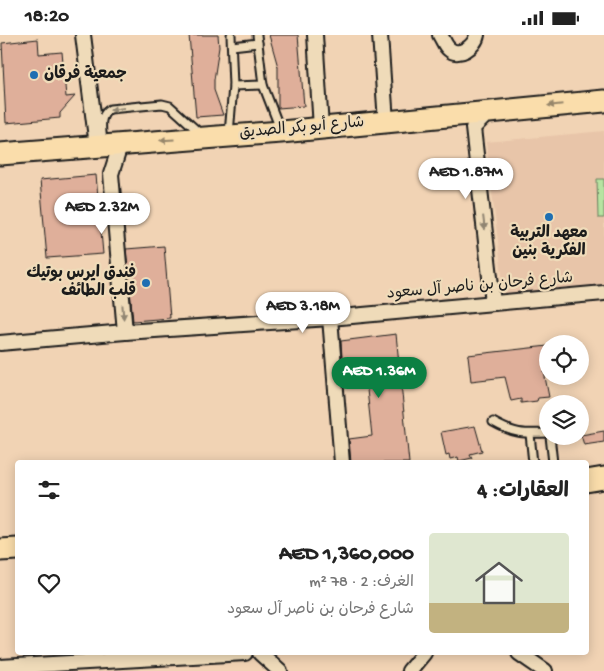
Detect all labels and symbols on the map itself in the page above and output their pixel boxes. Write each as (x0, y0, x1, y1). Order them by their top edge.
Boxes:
place label: جمعية فرقان (44, 64, 127, 85)
marker: جمعية فرقان (28, 69, 40, 81)
one-way arrow (547, 102, 563, 110)
one-way arrow (108, 105, 124, 113)
street label: شارع أبو بكر الصديق (239, 112, 365, 144)
one-way arrow (159, 136, 175, 144)
pin: AED 1.87M (409, 157, 523, 200)
pin: AED 2.32M (45, 193, 159, 235)
marker: معهد التربية الفكرية بنين (543, 211, 555, 223)
one-way arrow (480, 216, 488, 232)
place label: معهد التربية الفكرية بنين (510, 224, 588, 262)
place label: فندق ايرس بوتيك قلب الطائف (26, 263, 136, 302)
street label: شارع فرحان بن ناصر آل سعود (386, 268, 574, 305)
marker: فندق ايرس بوتيك قلب الطائف (140, 277, 152, 289)
pin: AED 3.18M (246, 291, 360, 334)
one-way arrow (119, 305, 127, 321)
pin: AED 1.36M (322, 357, 436, 399)

